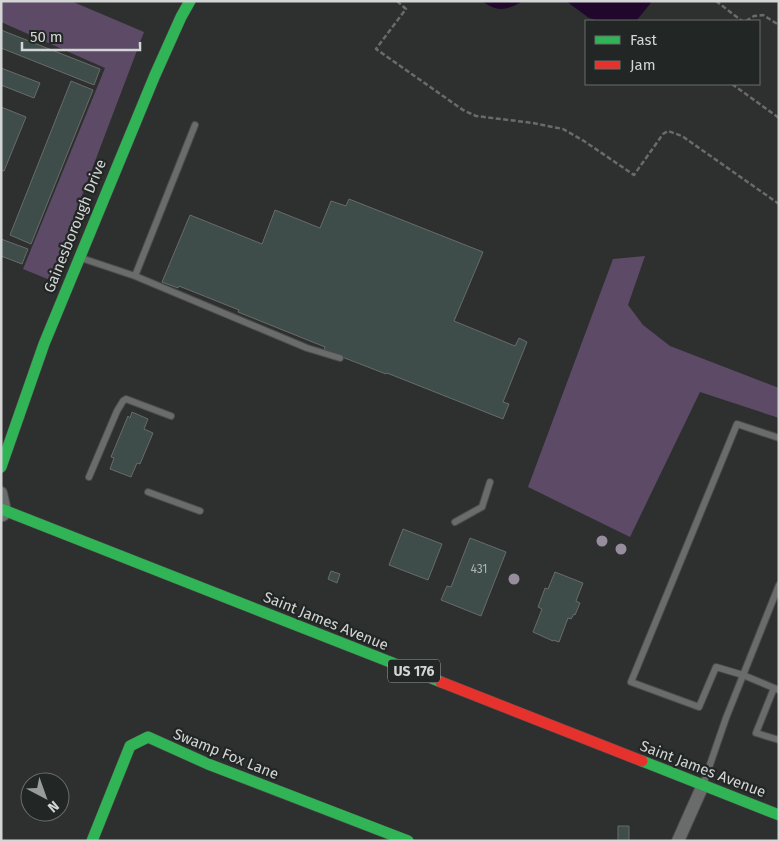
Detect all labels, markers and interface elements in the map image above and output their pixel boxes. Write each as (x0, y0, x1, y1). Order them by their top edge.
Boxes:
scale bar (22, 20, 140, 52)
legend (585, 20, 760, 85)
text: 50 m (30, 28, 63, 46)
text: Fast (630, 31, 657, 49)
text: Jam (630, 56, 656, 74)
street label: Gainesborough Drive (40, 157, 110, 295)
house number: 431 (470, 562, 488, 576)
street label: Saint James Avenue (261, 588, 391, 654)
road number: US 176 (388, 659, 440, 682)
street label: Swamp Fox Lane (171, 725, 281, 783)
street label: Saint James Avenue (638, 737, 768, 801)
north arrow (20, 772, 70, 822)
text: N (44, 797, 62, 816)

